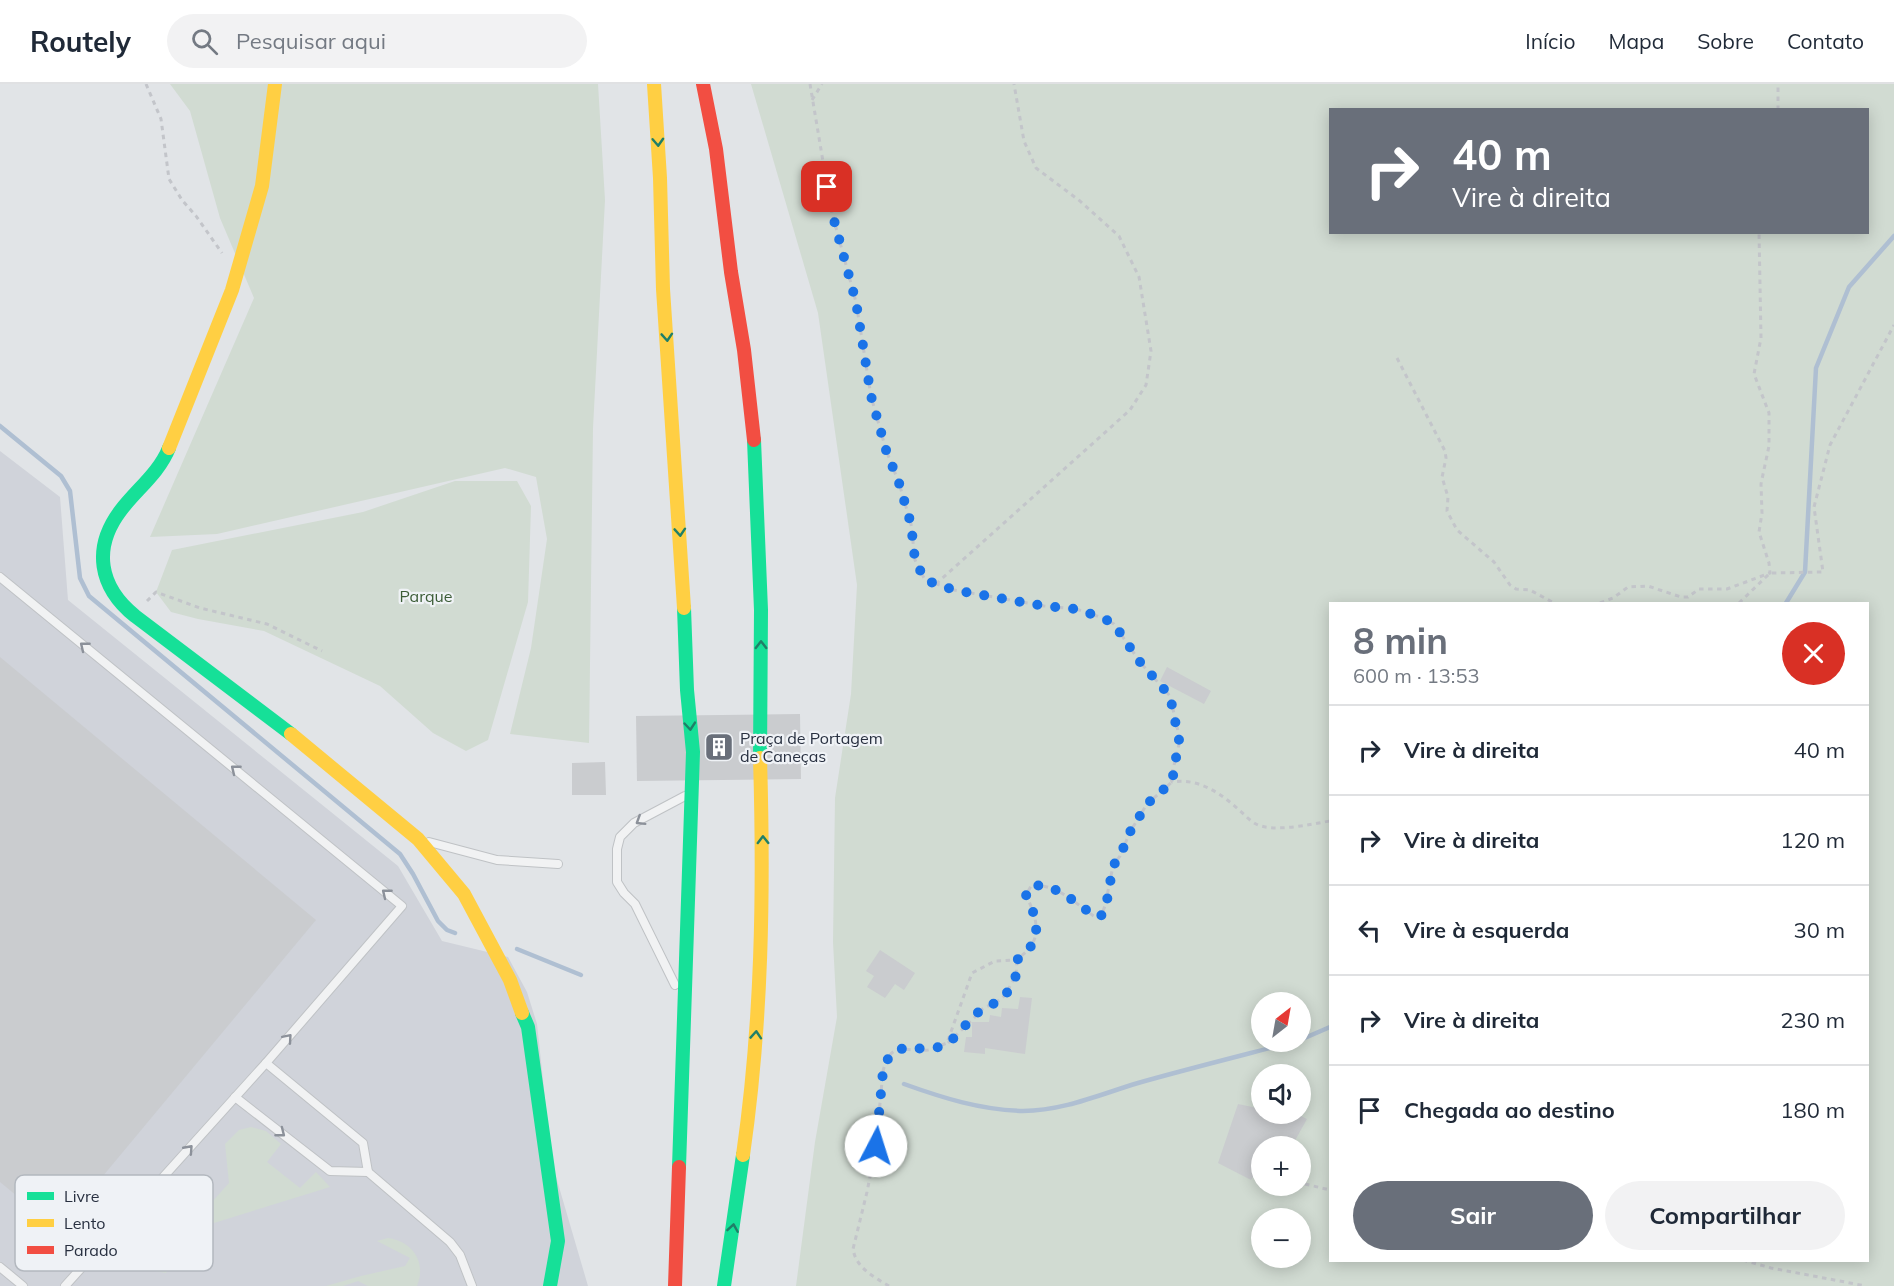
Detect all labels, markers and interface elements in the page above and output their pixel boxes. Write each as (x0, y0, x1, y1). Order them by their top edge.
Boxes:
search box (167, 14, 587, 68)
text: Routely (30, 24, 131, 59)
icon: search (188, 25, 221, 58)
text: Pesquisar aqui (236, 27, 386, 55)
text: Início (1525, 28, 1575, 54)
text: Mapa (1608, 28, 1664, 54)
text: Sobre (1697, 28, 1754, 54)
text: Contato (1787, 28, 1864, 54)
text: 40 m (1452, 128, 1552, 181)
icon: right (1353, 132, 1431, 210)
one-way arrow (651, 138, 664, 147)
pin (801, 161, 852, 212)
icon: arrive (810, 170, 843, 203)
text: Vire à direita (1452, 180, 1611, 214)
one-way arrow (660, 333, 673, 342)
one-way arrow (674, 527, 687, 536)
park label: Parque (400, 586, 452, 606)
text: 8 min (1353, 618, 1448, 663)
button: close (1782, 622, 1845, 685)
one-way arrow (755, 640, 767, 649)
one-way arrow (80, 642, 91, 653)
text: 600 m · 13:53 (1353, 663, 1479, 688)
one-way arrow (683, 722, 696, 731)
place label: Praça de Portagem de Caneças (740, 728, 883, 766)
building icon: Praça de Portagem de Caneças (703, 731, 735, 763)
icon: right (1353, 734, 1386, 767)
text: Vire à direita (1404, 736, 1539, 764)
text: 40 m (1794, 736, 1845, 764)
one-way arrow (231, 766, 242, 777)
one-way arrow (635, 813, 646, 824)
icon: right (1353, 824, 1386, 857)
text: Vire à direita (1404, 826, 1539, 854)
text: 120 m (1780, 826, 1845, 854)
one-way arrow (757, 835, 769, 844)
one-way arrow (382, 889, 393, 900)
icon: left (1353, 914, 1386, 947)
text: Vire à esquerda (1404, 916, 1569, 944)
text: 30 m (1794, 916, 1845, 944)
north arrow (1251, 992, 1311, 1052)
map controls (1251, 992, 1311, 1268)
icon: right (1353, 1004, 1386, 1037)
text: Vire à direita (1404, 1006, 1539, 1034)
text: 230 m (1780, 1006, 1845, 1034)
one-way arrow (749, 1030, 762, 1039)
one-way arrow (281, 1034, 292, 1045)
button: sound (1251, 1064, 1311, 1124)
icon: arrive (1353, 1094, 1386, 1127)
text: Chegada ao destino (1404, 1096, 1615, 1124)
text: 180 m (1780, 1096, 1845, 1124)
position arrow (844, 1114, 908, 1178)
one-way arrow (274, 1126, 285, 1137)
button: + (1251, 1136, 1311, 1196)
one-way arrow (182, 1145, 193, 1155)
legend (15, 1175, 213, 1271)
button: Sair (1353, 1181, 1593, 1250)
button: Compartilhar (1605, 1181, 1845, 1250)
text: Livre (64, 1186, 99, 1206)
button: − (1251, 1208, 1311, 1268)
text: Lento (64, 1213, 105, 1233)
one-way arrow (726, 1224, 739, 1234)
text: Parado (64, 1240, 118, 1260)

